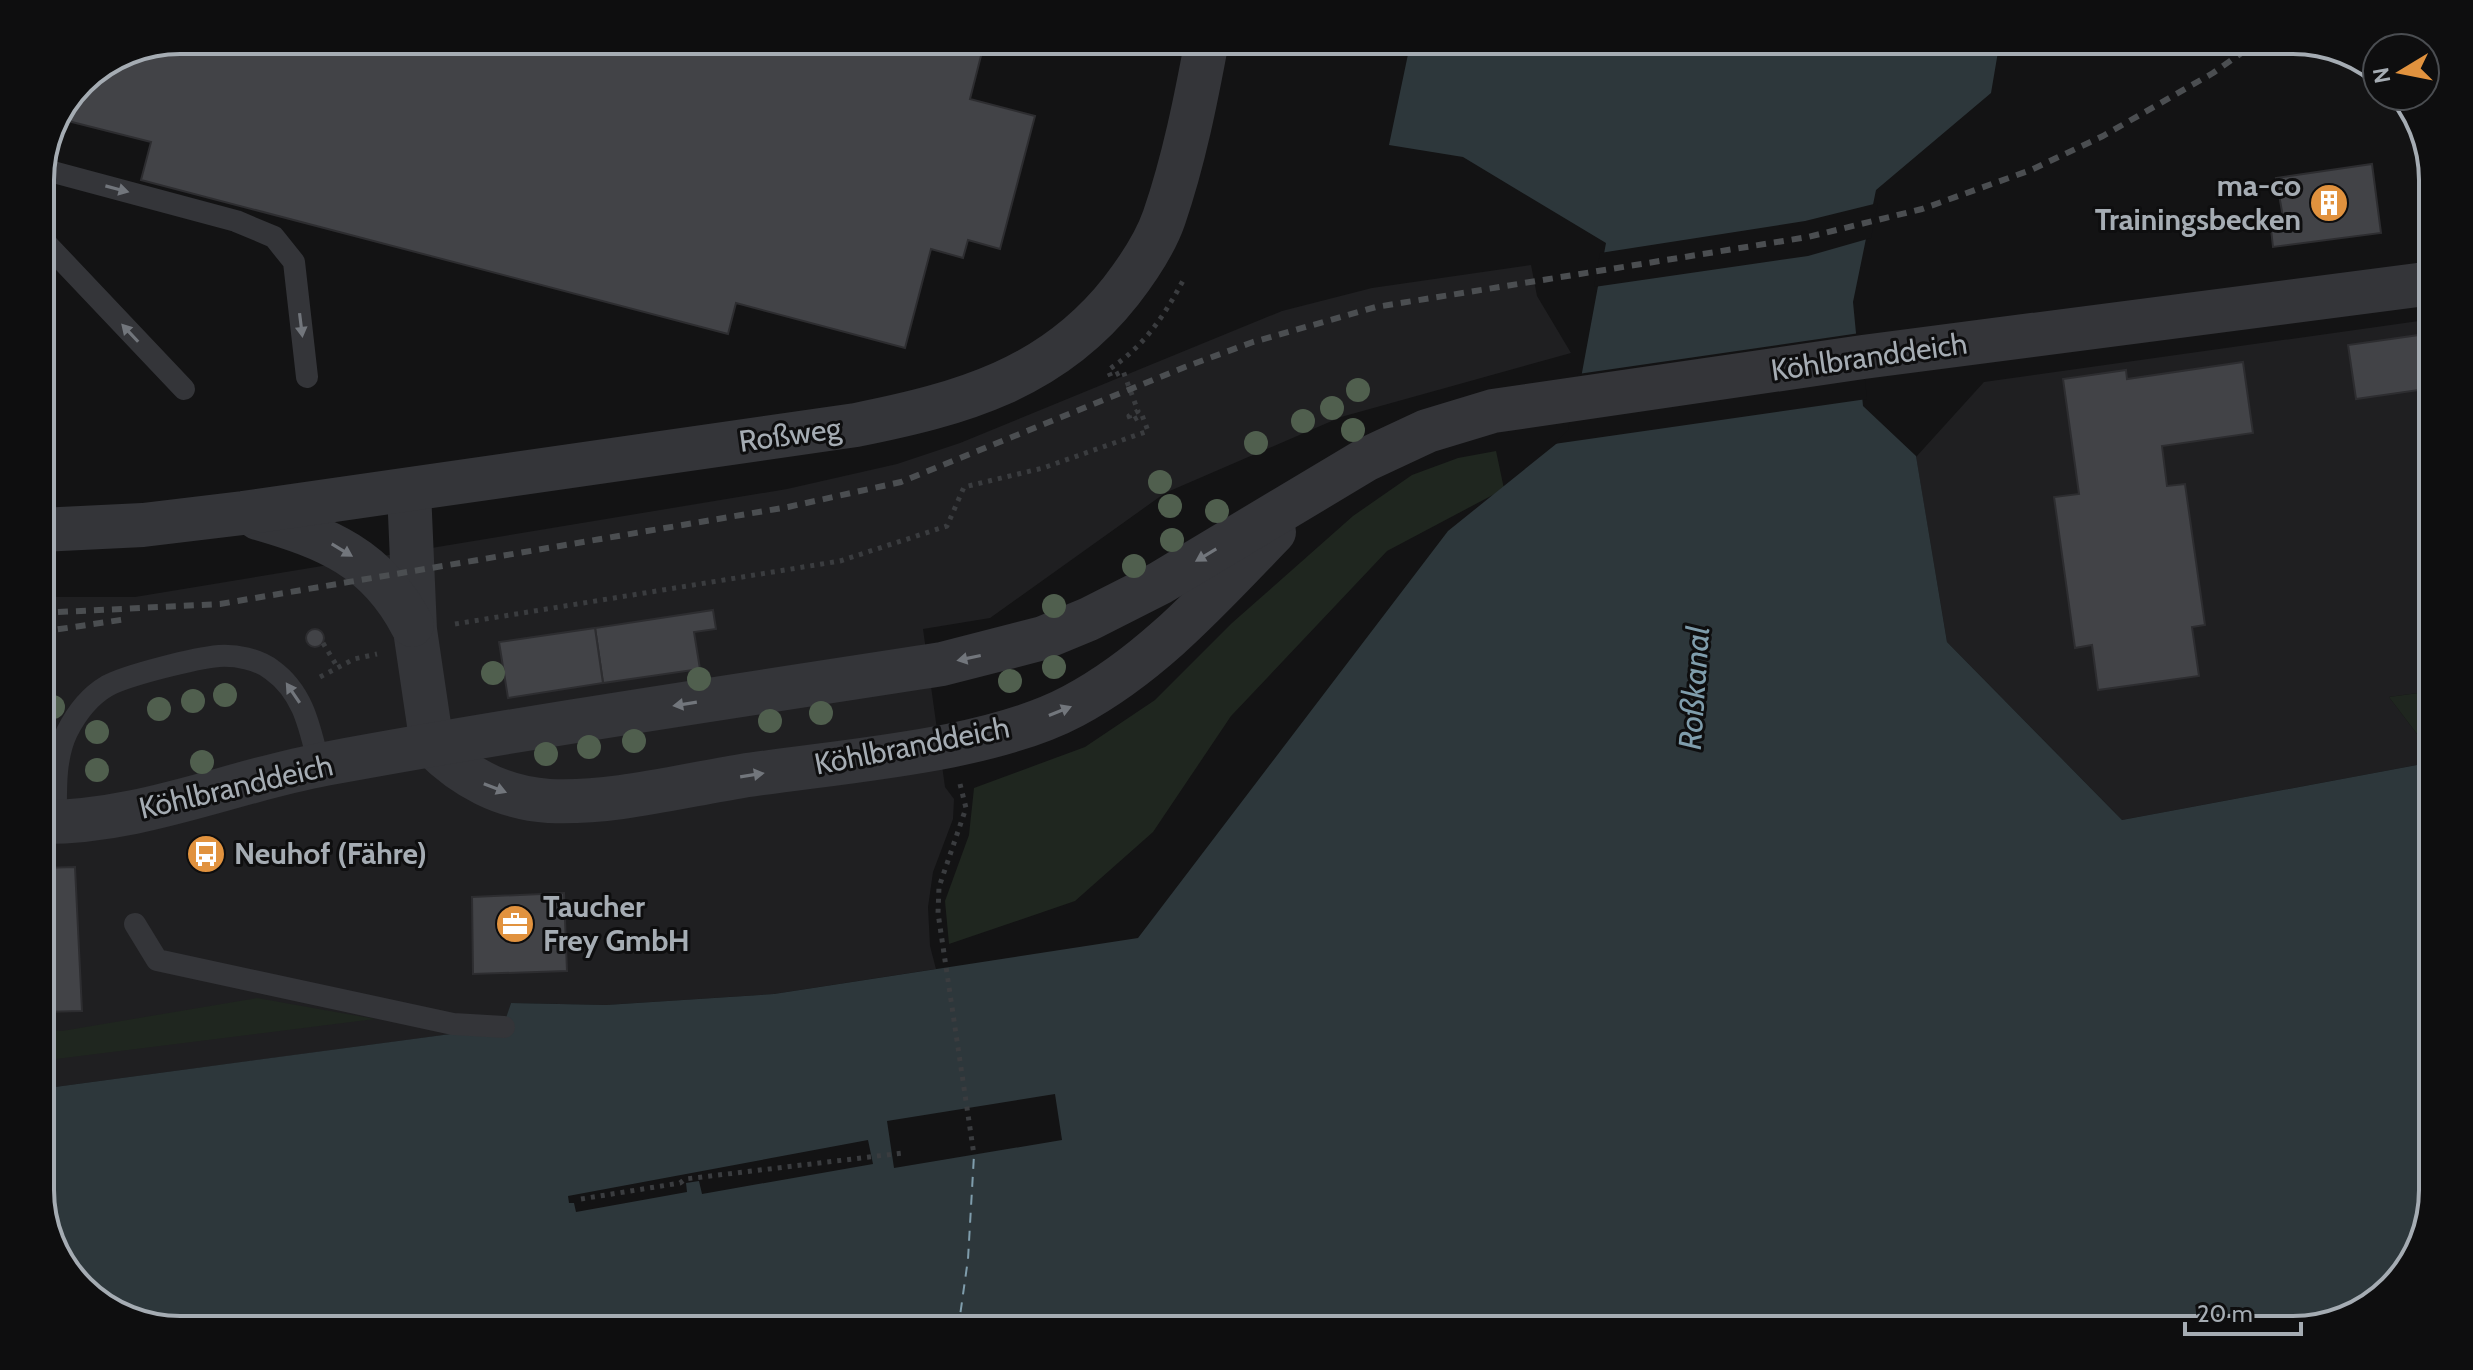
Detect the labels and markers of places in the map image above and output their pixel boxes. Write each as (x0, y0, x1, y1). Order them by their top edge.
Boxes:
place label: ma-co Trainingsbecken (2095, 167, 2301, 238)
building icon: ma-co Trainingsbecken (2308, 182, 2350, 224)
bus stop icon: Neuhof (Fähre) (185, 833, 227, 875)
place label: Neuhof (Fähre) (234, 835, 427, 872)
place label: Taucher Frey GmbH (543, 888, 690, 959)
office icon: Taucher Frey GmbH (494, 903, 536, 945)

